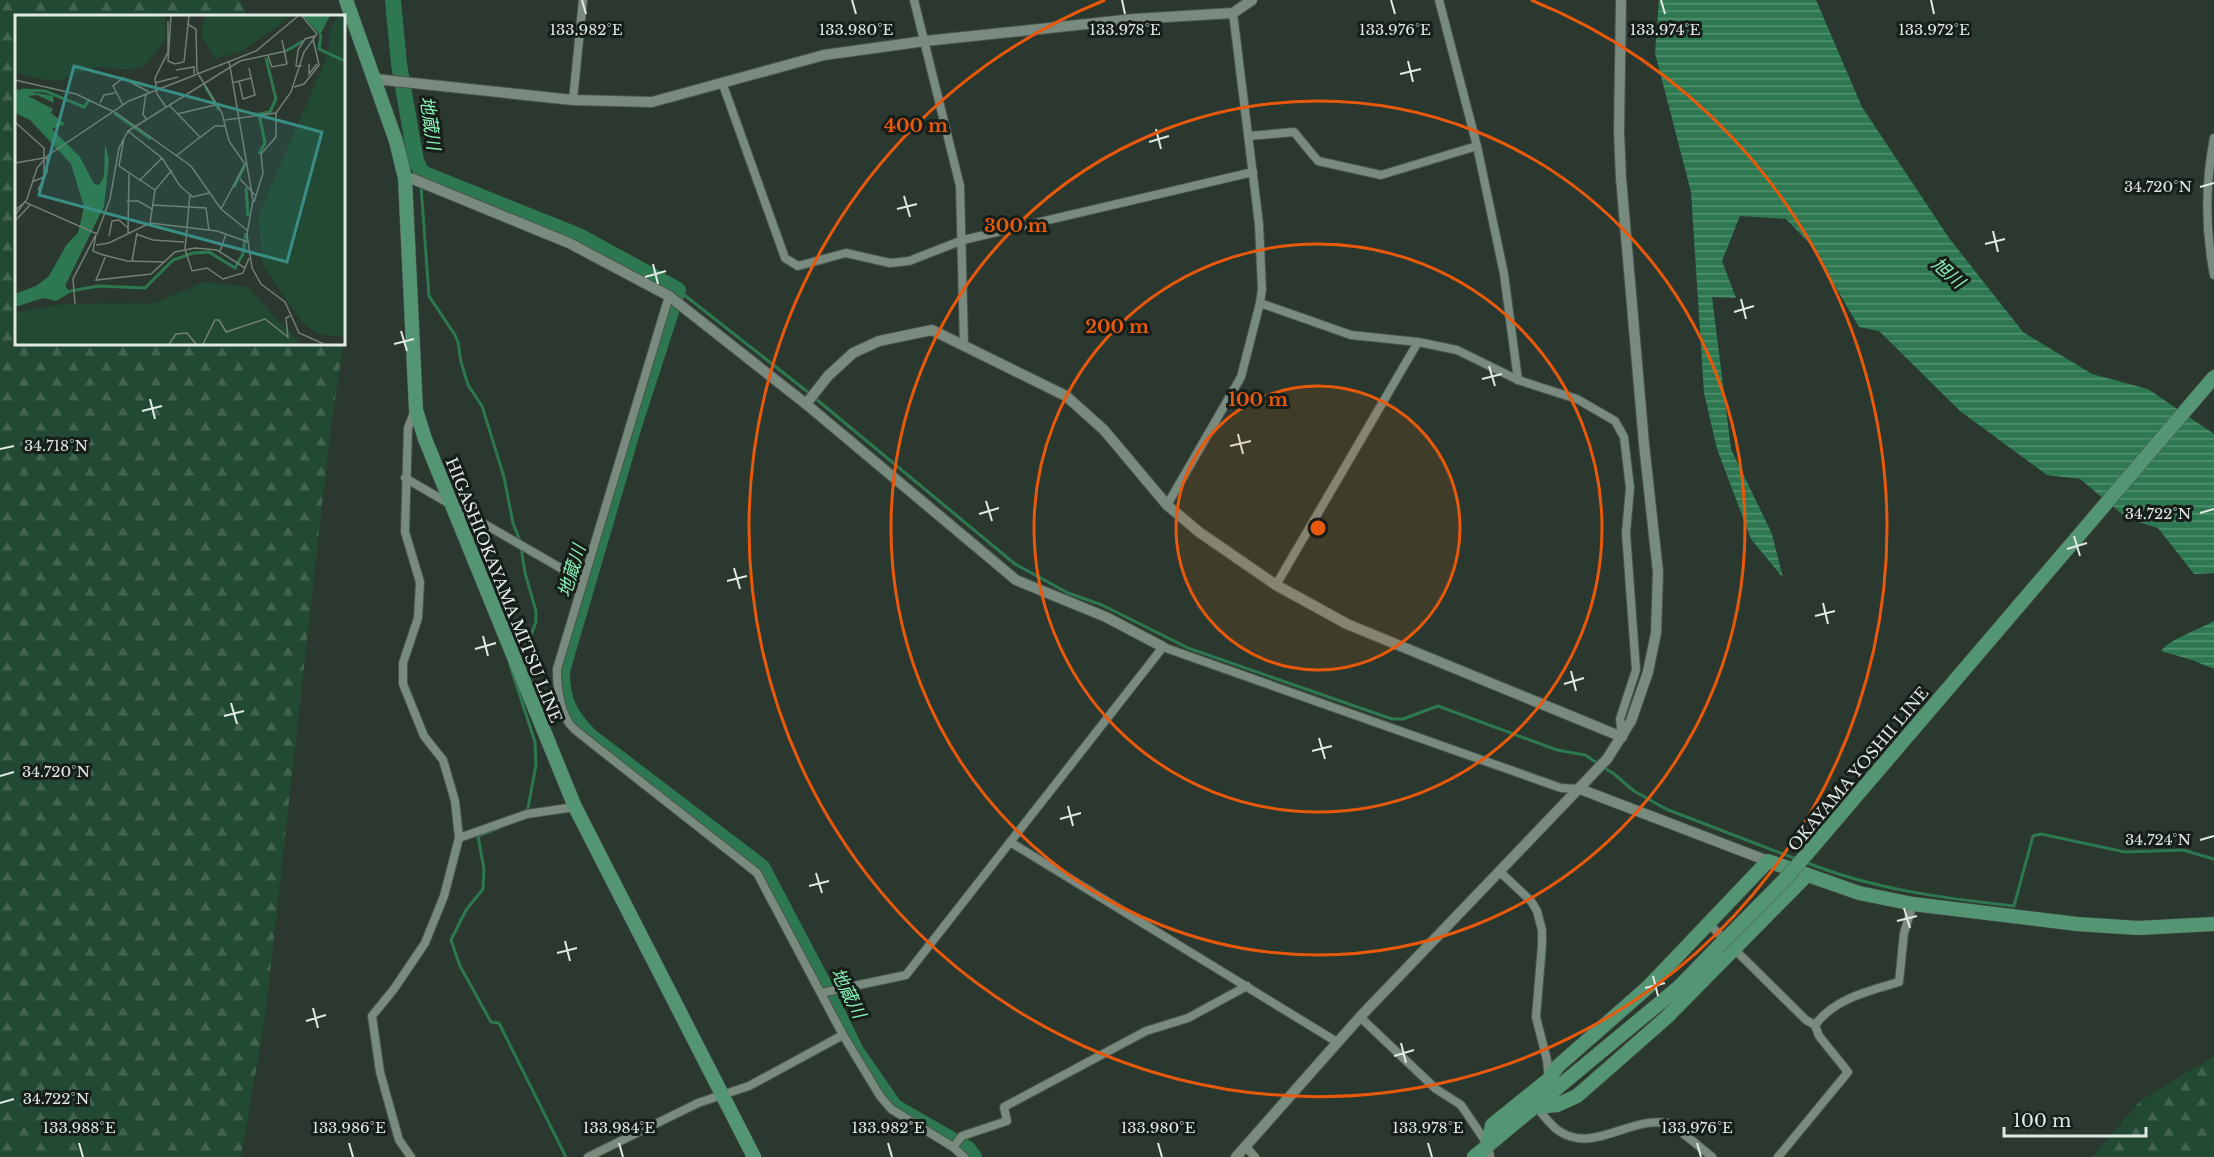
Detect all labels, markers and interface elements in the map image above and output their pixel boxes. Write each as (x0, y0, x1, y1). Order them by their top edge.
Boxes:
inset map (15, 15, 345, 345)
text: 133.982°E (549, 20, 623, 39)
text: 133.980°E (819, 20, 893, 39)
text: 133.978°E (1089, 20, 1161, 39)
text: 133.976°E (1359, 20, 1431, 39)
text: 133.974°E (1630, 20, 1700, 39)
text: 133.972°E (1898, 20, 1970, 39)
water label: 地蔵川 (415, 95, 445, 153)
text: 400 m (884, 115, 948, 137)
text: 34.720°N (2124, 177, 2192, 196)
text: 300 m (984, 215, 1048, 237)
water label: 旭川 (1927, 253, 1970, 294)
text: 200 m (1085, 316, 1149, 338)
text: 100 m (1228, 389, 1288, 411)
text: 34.718°N (24, 436, 88, 455)
street label: HIGASHIOKAYAMA MITSU LINE (442, 455, 566, 725)
text: 34.722°N (2125, 504, 2191, 523)
centre of rings (1308, 518, 1328, 538)
water label: 地蔵川 (554, 540, 591, 600)
street label: OKAYAMA YOSHII LINE (1783, 683, 1933, 855)
text: 34.720°N (22, 762, 90, 781)
text: 34.724°N (2125, 830, 2191, 849)
water label: 地蔵川 (826, 964, 871, 1024)
text: 34.722°N (23, 1089, 89, 1108)
scale bar (2004, 1100, 2146, 1138)
text: 100 m (2013, 1110, 2071, 1132)
text: 133.988°E (42, 1118, 116, 1137)
text: 133.986°E (312, 1118, 386, 1137)
text: 133.984°E (583, 1118, 655, 1137)
text: 133.982°E (851, 1118, 925, 1137)
text: 133.980°E (1121, 1118, 1195, 1137)
text: 133.978°E (1392, 1118, 1464, 1137)
text: 133.976°E (1661, 1118, 1733, 1137)

